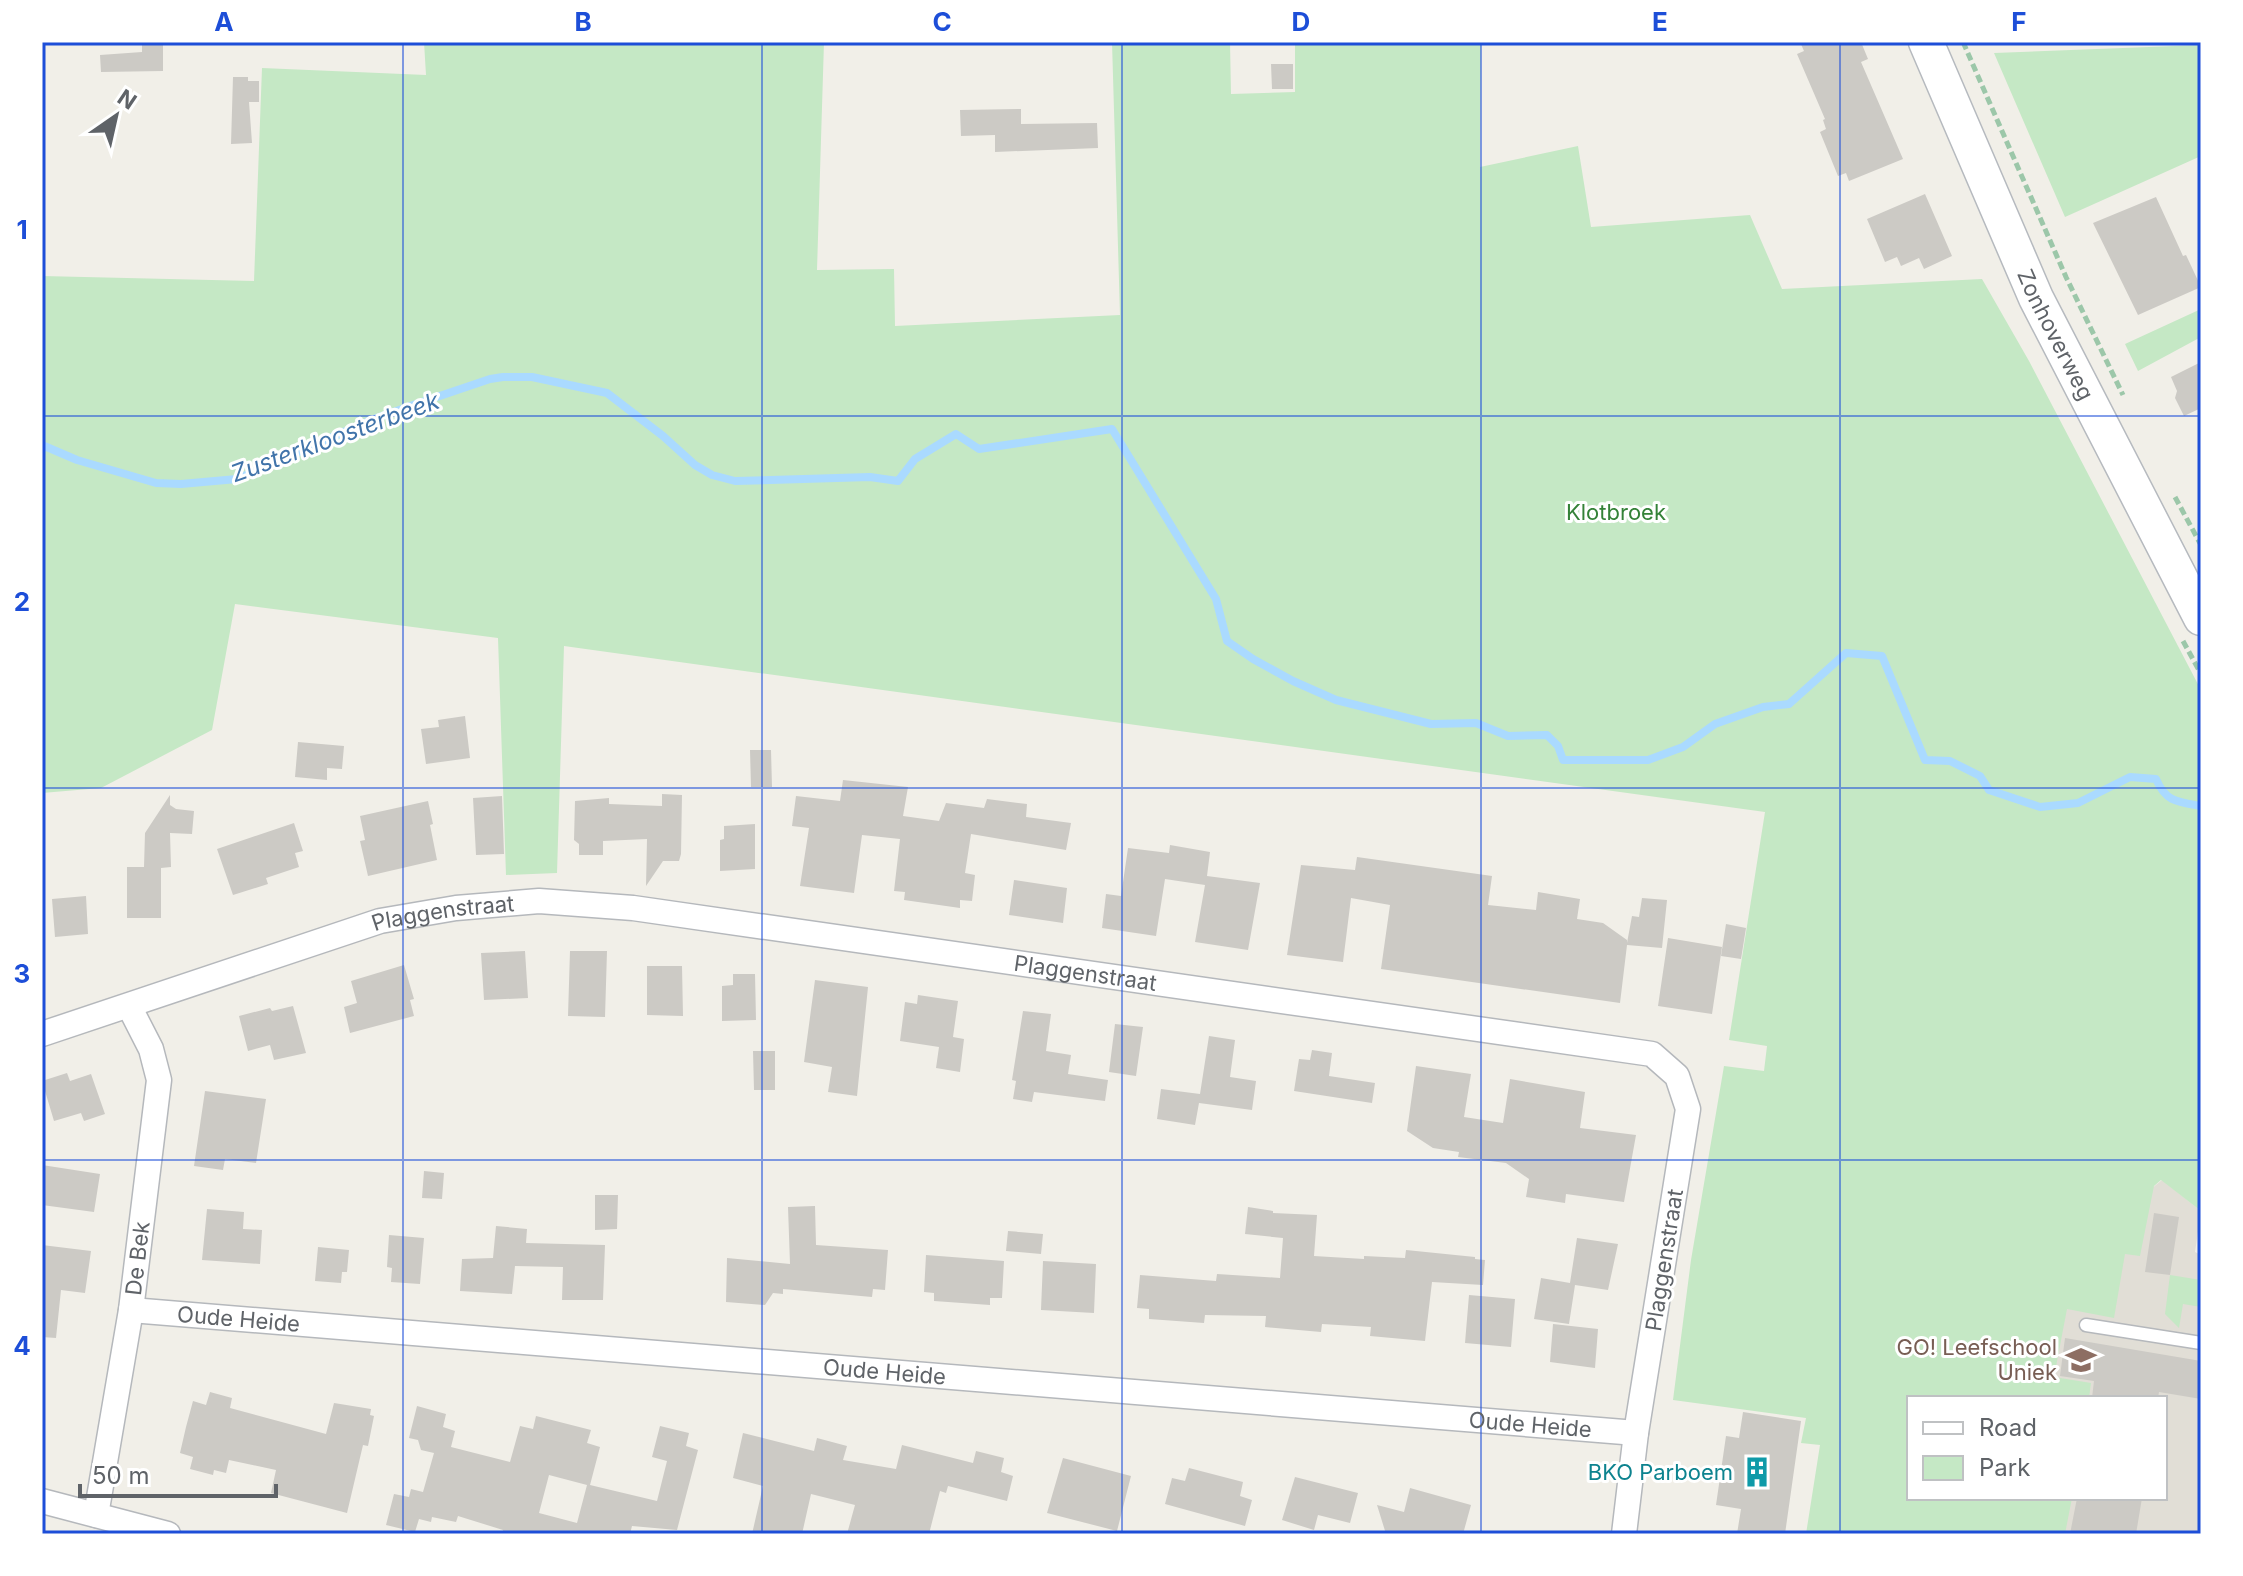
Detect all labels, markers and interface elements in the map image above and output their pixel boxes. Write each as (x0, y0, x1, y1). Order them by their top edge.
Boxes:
text: A (214, 6, 234, 37)
text: B (574, 6, 592, 37)
text: C (932, 6, 952, 37)
text: D (1292, 6, 1310, 37)
text: E (1652, 6, 1668, 37)
text: F (2011, 6, 2027, 37)
north arrow (76, 76, 156, 156)
text: N (113, 84, 141, 115)
text: 1 (16, 214, 28, 245)
street label: Zonhoverweg (2012, 265, 2099, 404)
water label: Zusterkloosterbeek (227, 386, 444, 488)
park label: Klotbroek (1566, 499, 1666, 525)
text: 2 (14, 586, 30, 617)
street label: Plaggenstraat (368, 890, 515, 936)
street label: Plaggenstraat (1012, 950, 1158, 996)
text: 3 (14, 958, 30, 989)
street label: Plaggenstraat (1640, 1187, 1688, 1333)
street label: De Bek (120, 1220, 155, 1297)
street label: Oude Heide (176, 1301, 301, 1337)
text: 4 (13, 1330, 31, 1361)
place label: GO! Leefschool Uniek (1897, 1334, 2057, 1385)
school or university icon: GO! Leefschool Uniek (2064, 1343, 2098, 1377)
street label: Oude Heide (822, 1354, 947, 1390)
legend (1907, 1396, 2167, 1500)
street label: Oude Heide (1468, 1406, 1593, 1442)
text: Road (1979, 1413, 2037, 1442)
scale bar (80, 1448, 276, 1498)
text: Park (1979, 1453, 2030, 1482)
building icon: BKO Parboem (1740, 1455, 1774, 1489)
place label: BKO Parboem (1588, 1459, 1733, 1485)
text: 50 m (92, 1461, 150, 1490)

